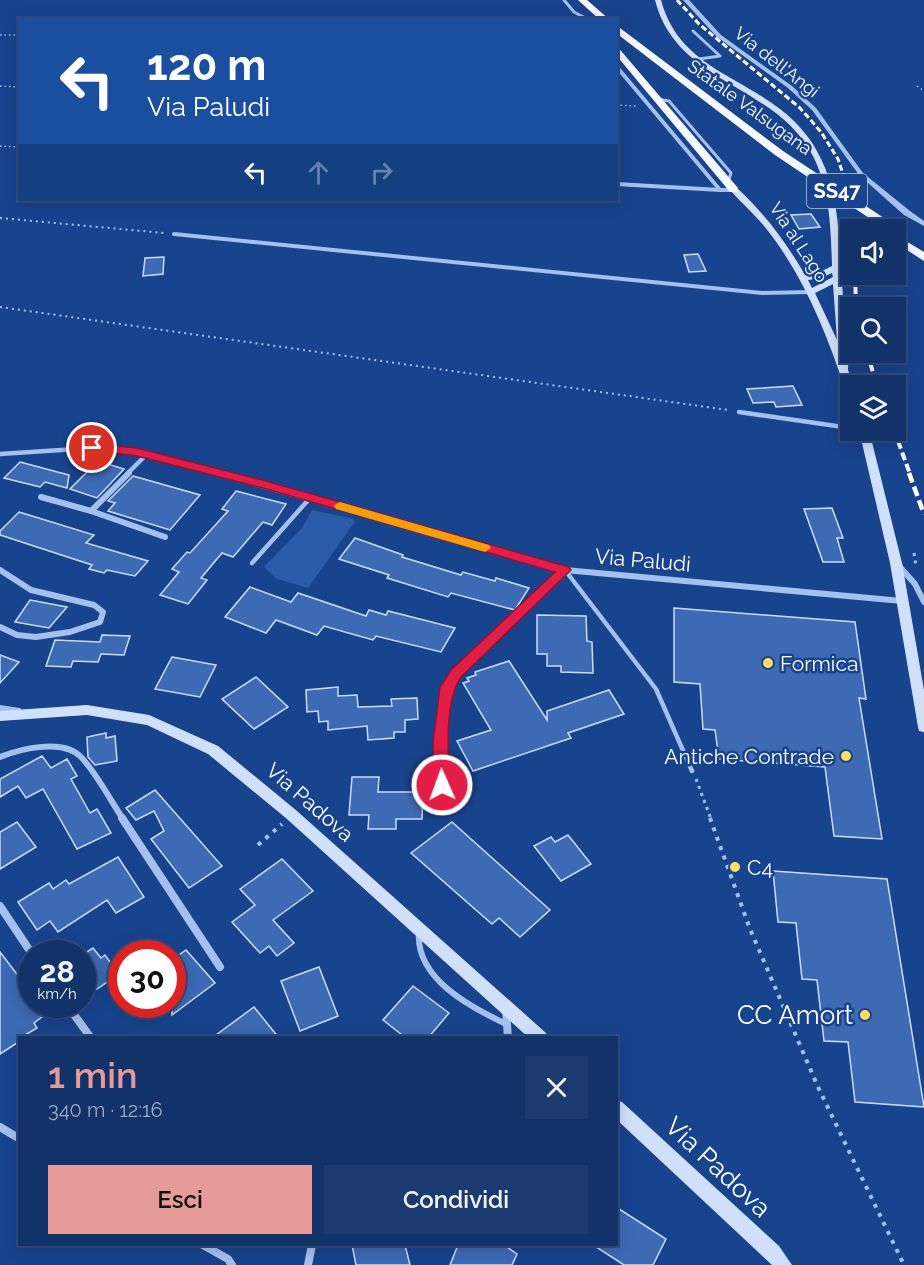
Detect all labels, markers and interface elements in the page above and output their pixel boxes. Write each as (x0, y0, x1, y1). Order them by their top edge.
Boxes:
street label: Via dell'Angi (730, 22, 824, 102)
text: 120 m (147, 41, 266, 90)
icon: left (48, 42, 126, 120)
street label: Statale Valsugana (684, 55, 816, 159)
text: Via Paludi (147, 91, 270, 122)
icon: left (239, 156, 272, 189)
icon: ahead (302, 156, 335, 189)
icon: right (365, 156, 398, 189)
road number: SS47 (807, 174, 867, 208)
street label: Via al Lago (765, 198, 833, 286)
map controls (840, 219, 906, 441)
button: sound (840, 219, 906, 285)
button: search (840, 297, 906, 363)
button: layers (840, 375, 906, 441)
pin (66, 422, 117, 473)
icon: arrive (75, 431, 108, 464)
street label: Via Paludi (594, 543, 692, 577)
place label: Formica (780, 651, 858, 676)
marker: Formica (761, 656, 775, 670)
place label: Antiche Contrade (664, 744, 834, 769)
marker: Antiche Contrade (839, 749, 853, 763)
position arrow (410, 753, 474, 817)
street label: Via Padova (261, 757, 359, 847)
place label: C4 (747, 855, 773, 880)
marker: C4 (728, 860, 742, 874)
speed limit sign: 30 (108, 940, 186, 1018)
text: 28 (39, 954, 75, 989)
text: km/h (37, 985, 77, 1003)
place label: CC Amort (737, 1000, 853, 1030)
marker: CC Amort (858, 1008, 872, 1022)
text: 1 min (48, 1054, 137, 1096)
button: close (525, 1056, 588, 1119)
text: 340 m · 12:16 (48, 1098, 163, 1122)
street label: Via Padova (659, 1111, 777, 1223)
button: Esci (48, 1165, 312, 1234)
button: Condividi (324, 1165, 588, 1234)

